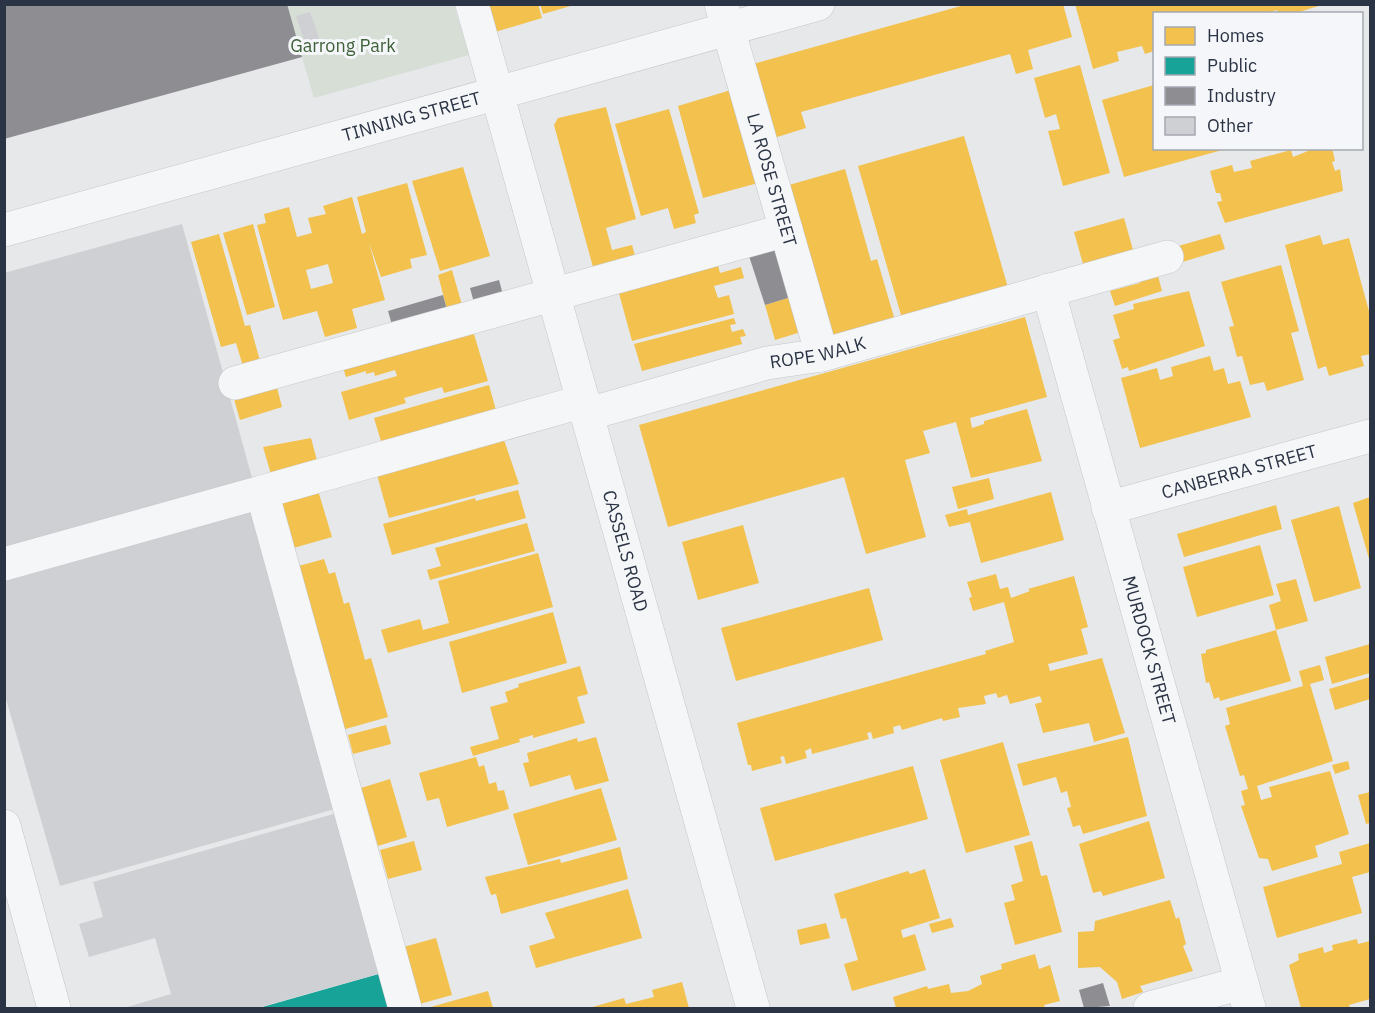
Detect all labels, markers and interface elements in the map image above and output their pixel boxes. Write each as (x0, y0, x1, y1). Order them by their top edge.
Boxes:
legend (1153, 12, 1363, 150)
text: Homes (1207, 24, 1264, 47)
park label: Garrong Park (290, 34, 396, 57)
text: Public (1207, 54, 1257, 77)
text: Industry (1207, 84, 1276, 107)
street label: TINNING STREET (340, 86, 483, 147)
street label: LA ROSE STREET (742, 110, 802, 249)
text: Other (1207, 114, 1253, 137)
street label: ROPE WALK (768, 331, 869, 373)
street label: CANBERRA STREET (1159, 439, 1319, 504)
street label: CASSELS ROAD (598, 487, 654, 614)
street label: MURDOCK STREET (1118, 573, 1181, 727)

